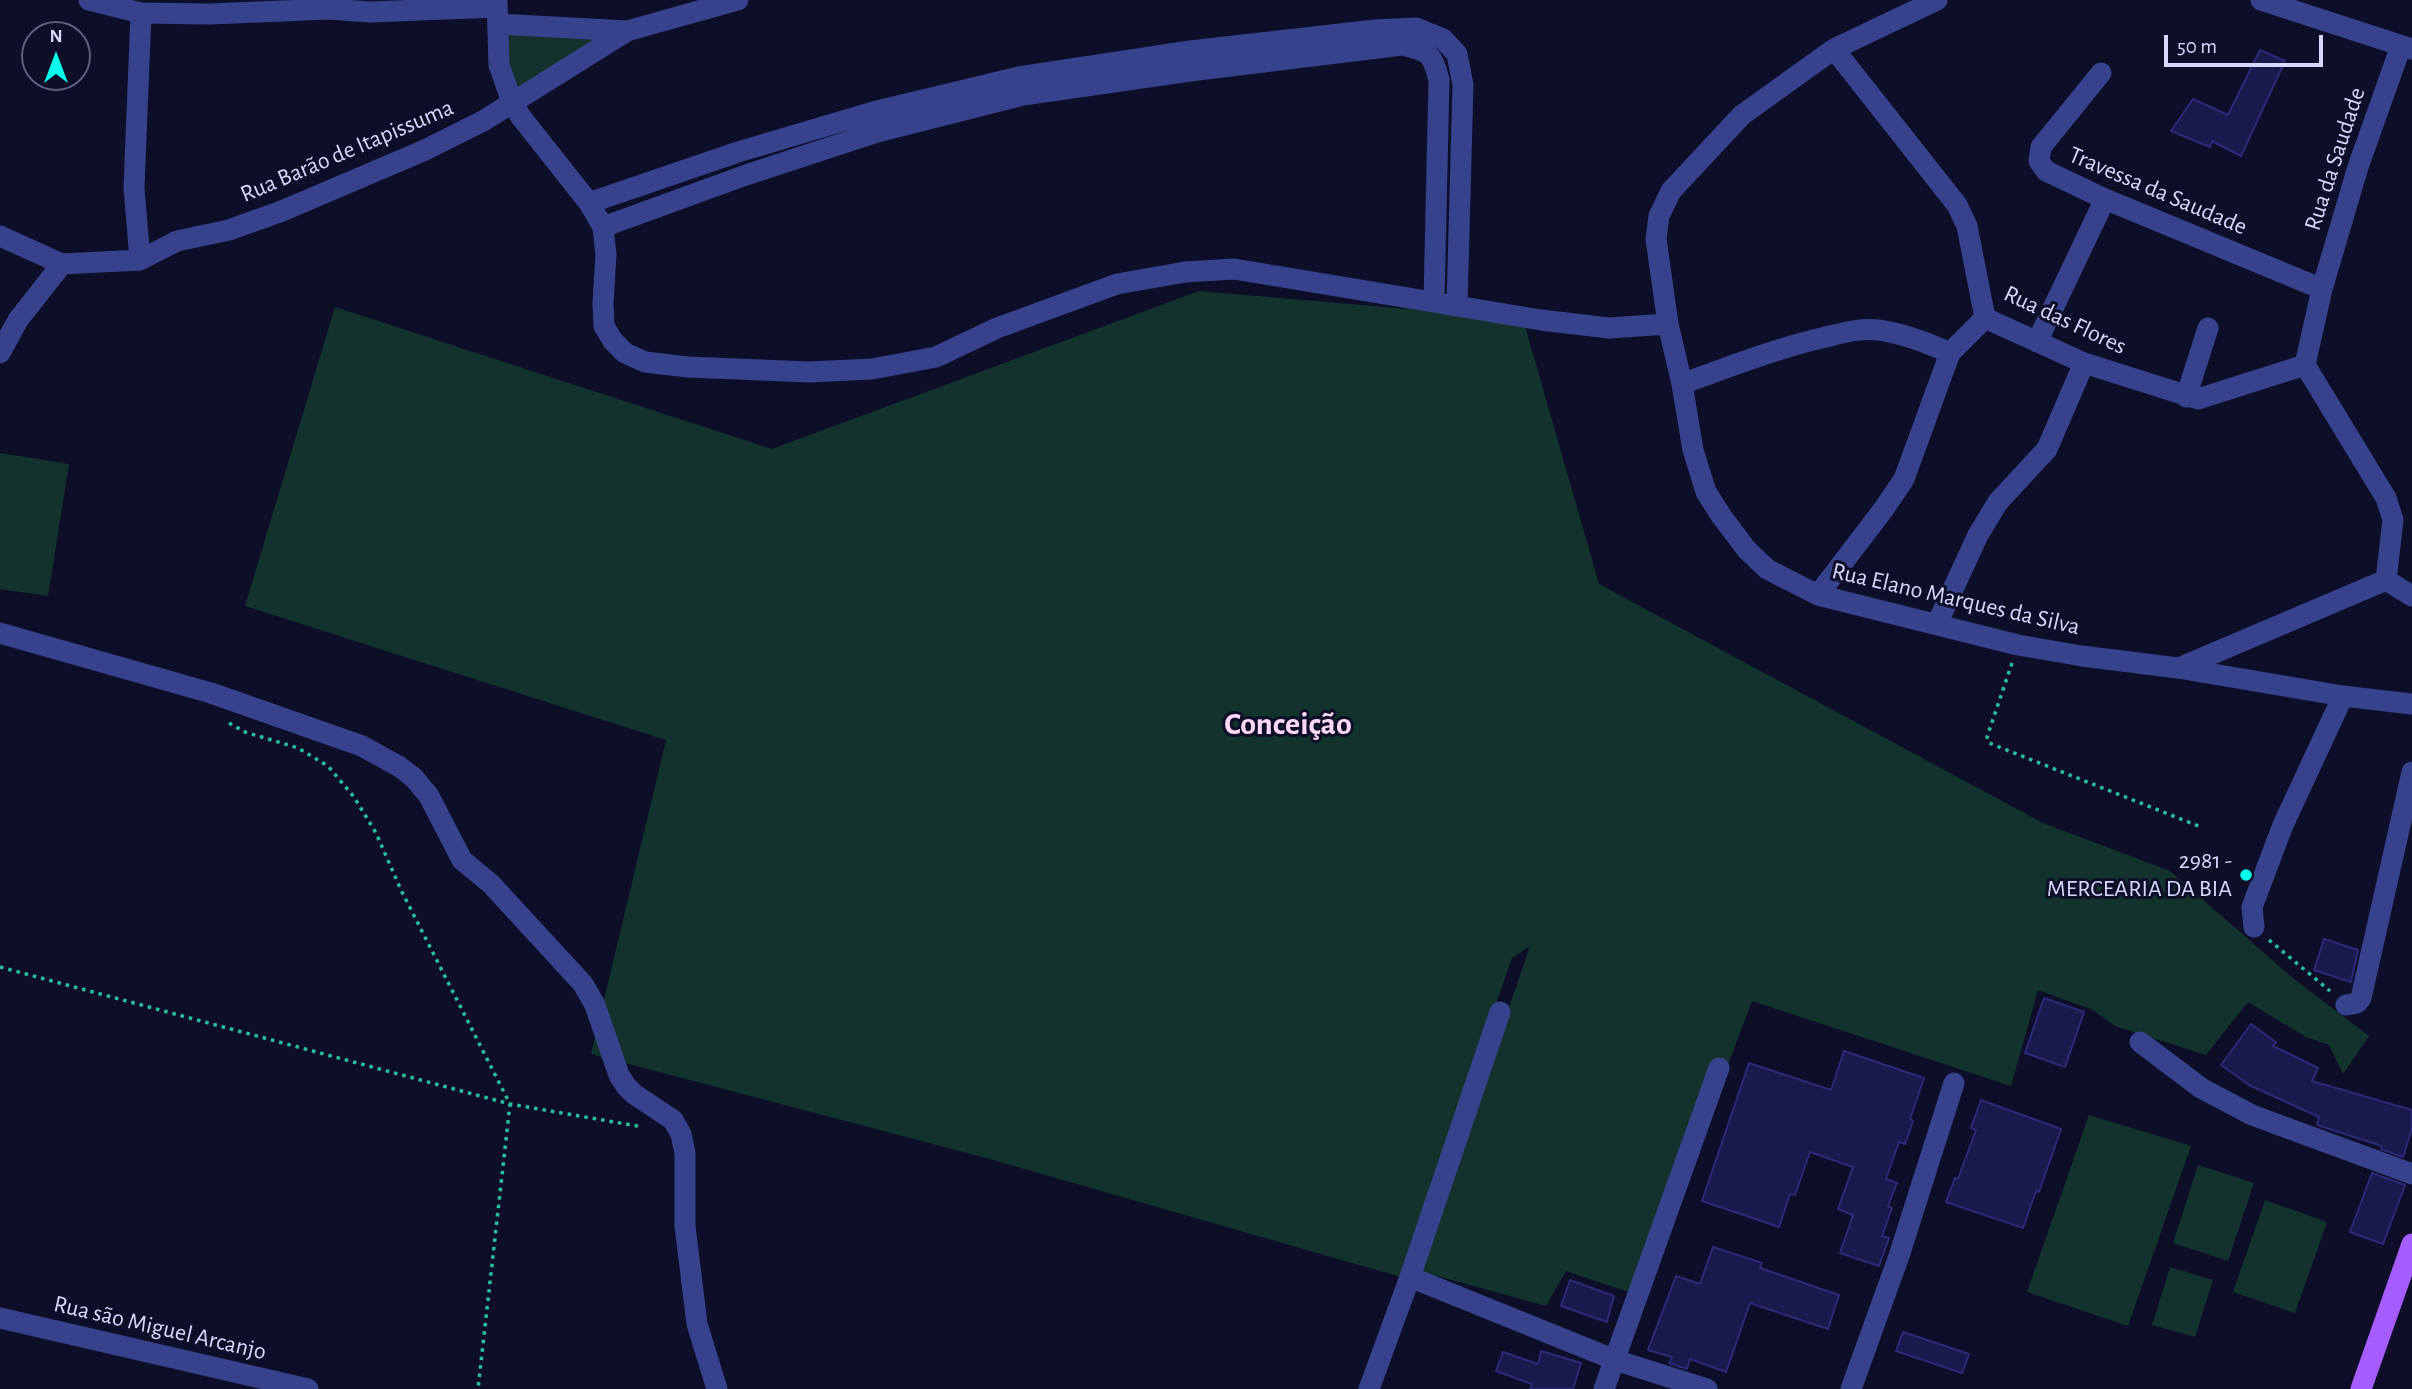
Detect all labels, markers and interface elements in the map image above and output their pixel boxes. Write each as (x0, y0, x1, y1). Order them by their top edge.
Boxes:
north arrow (21, 21, 91, 91)
scale bar (2167, 21, 2326, 65)
text: N (49, 27, 63, 46)
text: 50 m (2177, 36, 2217, 57)
street label: Rua da Saudade (2298, 84, 2372, 234)
street label: Rua Barão de Itapissuma (236, 93, 458, 209)
street label: Travessa da Saudade (2065, 140, 2251, 242)
street label: Rua das Flores (1999, 279, 2131, 361)
street label: Rua Elano Marques da Silva (1829, 556, 2083, 642)
district label: Conceição (1224, 705, 1352, 743)
place label: 2981 - MERCEARIA DA BIA (2047, 847, 2232, 903)
marker: 2981 - MERCEARIA DA BIA (2238, 867, 2254, 883)
street label: Rua são Miguel Arcanjo (51, 1290, 269, 1366)

